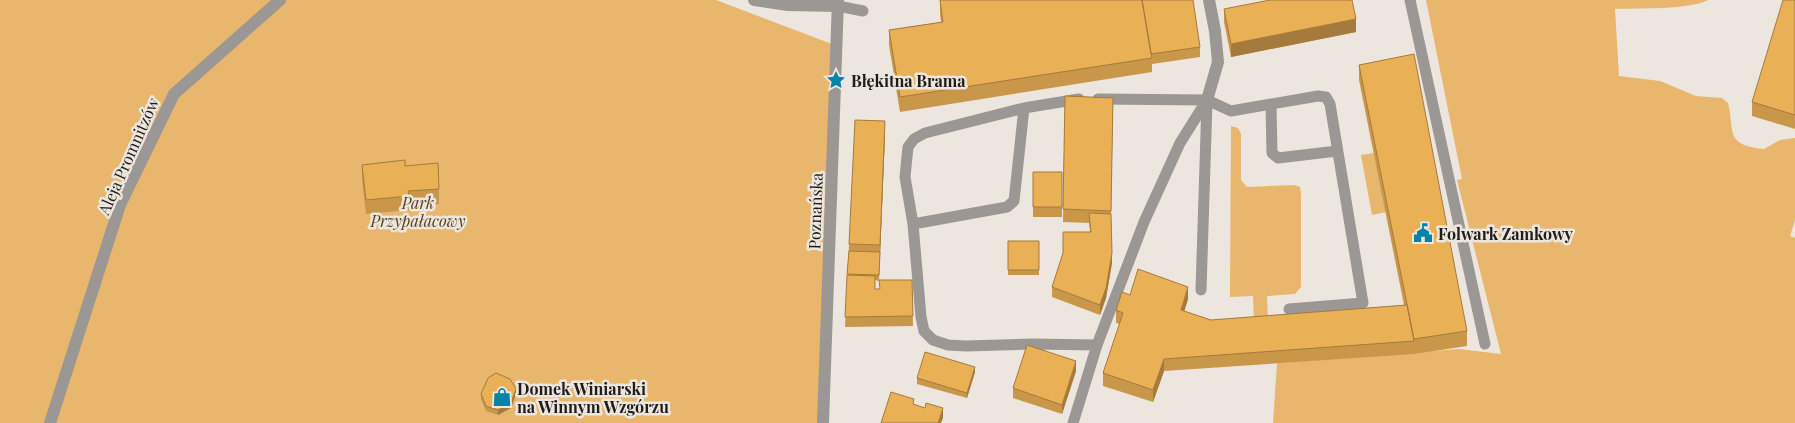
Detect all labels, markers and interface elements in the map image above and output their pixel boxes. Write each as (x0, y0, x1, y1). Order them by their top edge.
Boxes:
place icon: Błękitna Brama (825, 69, 847, 91)
place label: Błękitna Brama (851, 70, 966, 91)
street label: Aleja Promnitzów (92, 93, 164, 219)
street label: Poznańska (803, 172, 827, 250)
park label: Park Przypałacowy (370, 192, 466, 231)
public building icon: Folwark Zamkowy (1412, 222, 1434, 244)
place label: Folwark Zamkowy (1438, 223, 1574, 244)
place label: Domek Winiarski na Winnym Wzgórzu (517, 378, 669, 417)
shop icon: Domek Winiarski na Winnym Wzgórzu (491, 386, 513, 408)

